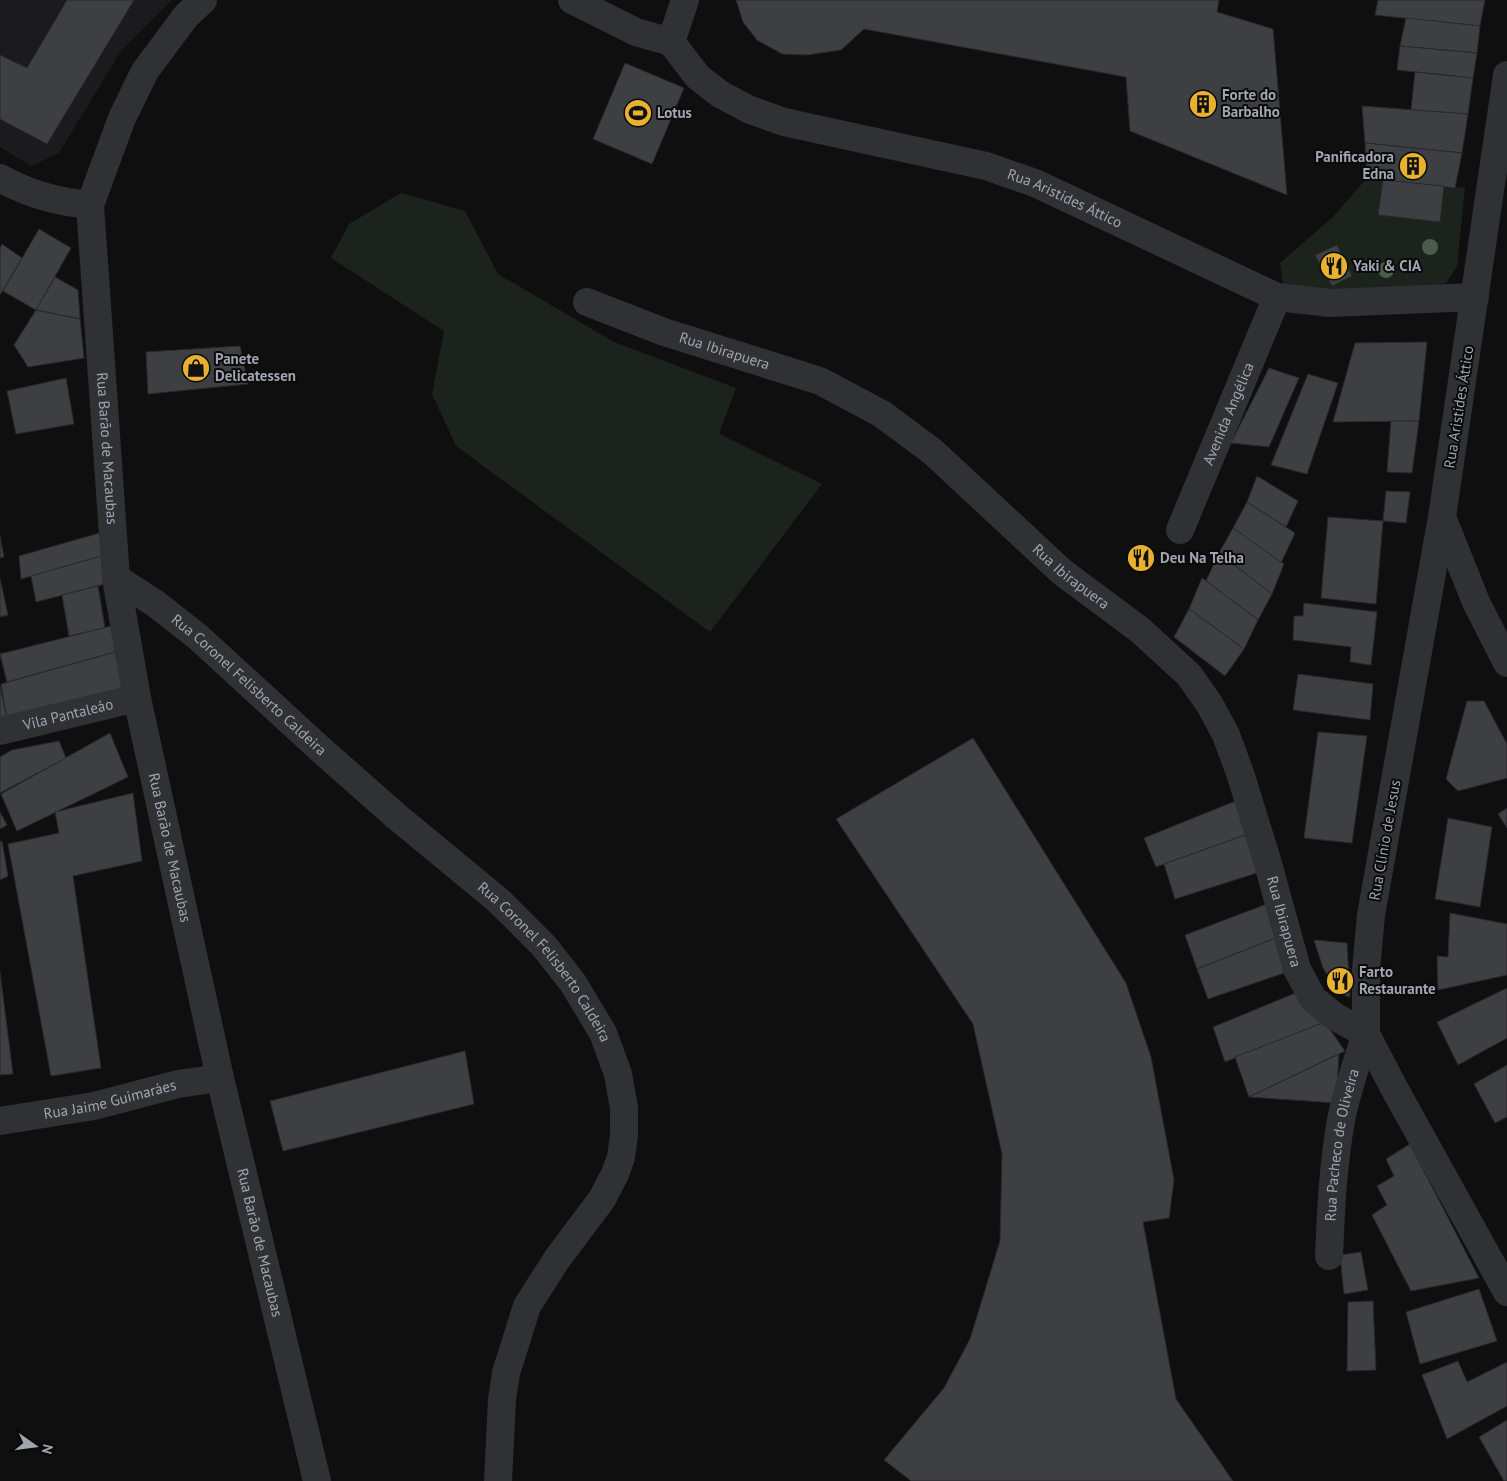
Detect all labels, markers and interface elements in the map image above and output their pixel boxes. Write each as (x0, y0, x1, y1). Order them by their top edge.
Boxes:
place label: Forte do Barbalho (1222, 85, 1280, 121)
building icon: Forte do Barbalho (1188, 89, 1218, 119)
sports icon: Lotus (623, 98, 653, 128)
place label: Lotus (657, 103, 692, 122)
place label: Panificadora Edna (1315, 147, 1394, 183)
building icon: Panificadora Edna (1398, 151, 1428, 181)
street label: Rua Aristides Áttico (1005, 164, 1126, 232)
restaurant icon: Yaki & CIA (1319, 251, 1349, 281)
place label: Yaki & CIA (1352, 256, 1422, 275)
street label: Rua Ibirapuera (677, 327, 772, 374)
street label: Rua Aristides Áttico (1439, 344, 1478, 470)
place label: Panete Delicatessen (215, 349, 296, 385)
shop icon: Panete Delicatessen (181, 353, 211, 383)
street label: Avenida Angélica (1198, 359, 1258, 468)
street label: Rua Barão de Macaubas (93, 372, 122, 525)
street label: Rua Ibirapuera (1029, 539, 1114, 613)
restaurant icon: Deu Na Telha (1126, 543, 1156, 573)
place label: Deu Na Telha (1160, 548, 1244, 567)
street label: Rua Coronel Felisberto Caldeira (168, 610, 331, 759)
street label: Vila Pantaleáo (20, 694, 115, 734)
street label: Rua Barão de Macaubas (145, 771, 196, 924)
street label: Rua Clínio de Jesus (1365, 778, 1404, 902)
street label: Rua Ibirapuera (1263, 874, 1306, 969)
street label: Rua Coronel Felisberto Caldeira (474, 877, 615, 1044)
place label: Farto Restaurante (1359, 962, 1436, 998)
restaurant icon: Farto Restaurante (1325, 966, 1355, 996)
street label: Rua Pacheco de Oliveira (1321, 1066, 1363, 1222)
street label: Rua Jaime Guimaráes (42, 1075, 178, 1123)
street label: Rua Barão de Macaubas (233, 1166, 287, 1319)
north arrow (10, 1421, 60, 1471)
text: N (38, 1443, 57, 1456)

